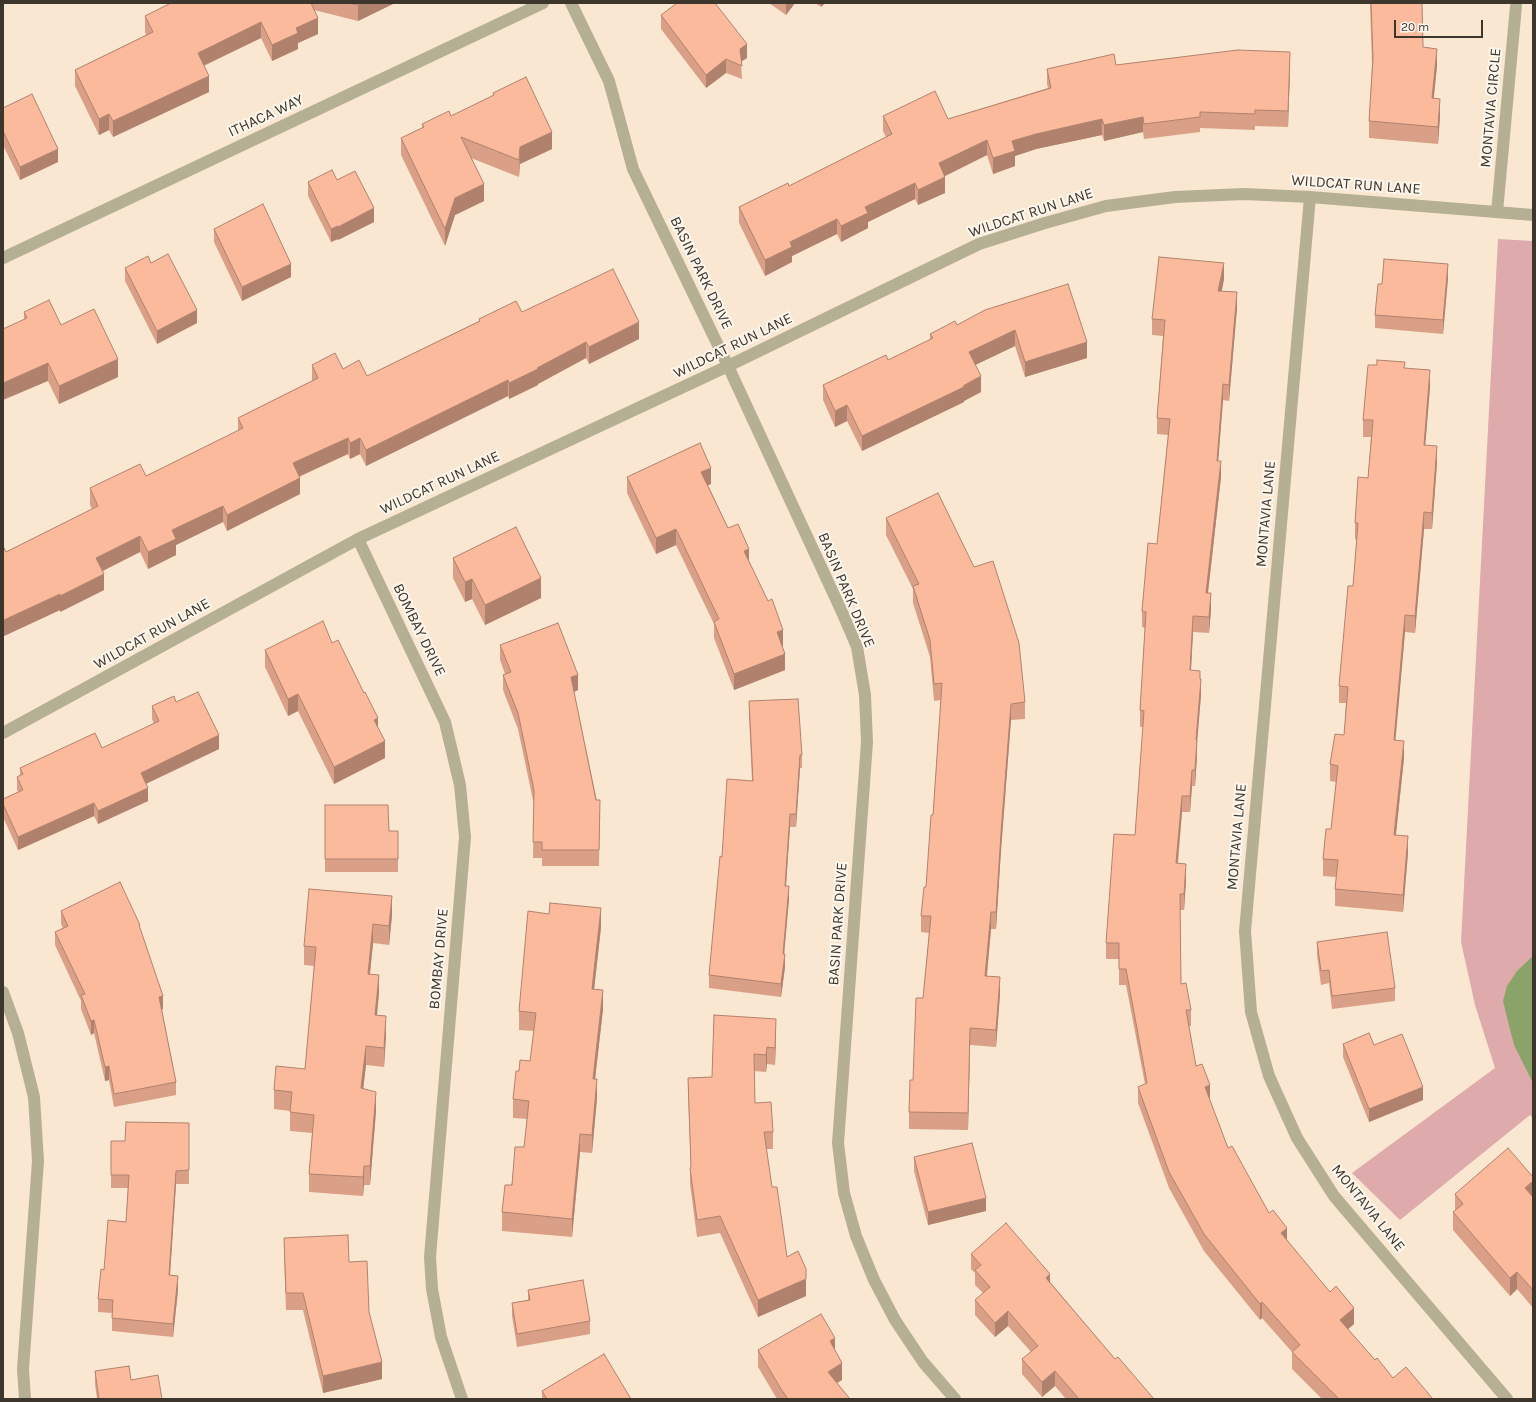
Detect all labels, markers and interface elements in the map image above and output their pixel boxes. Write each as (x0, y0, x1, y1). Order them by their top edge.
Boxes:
scale bar (1396, 12, 1485, 38)
text: 20 m (1401, 20, 1429, 34)
street label: MONTAVIA CIRCLE (1477, 48, 1505, 168)
street label: ITHACA WAY (225, 91, 307, 141)
street label: WILDCAT RUN LANE (1291, 171, 1421, 199)
street label: WILDCAT RUN LANE (966, 184, 1096, 242)
street label: BASIN PARK DRIVE (666, 214, 736, 332)
street label: WILDCAT RUN LANE (671, 309, 795, 383)
street label: WILDCAT RUN LANE (377, 447, 503, 519)
street label: MONTAVIA LANE (1252, 460, 1280, 568)
street label: BASIN PARK DRIVE (814, 530, 878, 650)
street label: BOMBAY DRIVE (389, 581, 449, 679)
street label: WILDCAT RUN LANE (91, 595, 213, 673)
street label: MONTAVIA LANE (1223, 783, 1251, 891)
street label: BASIN PARK DRIVE (825, 862, 851, 986)
street label: BOMBAY DRIVE (426, 908, 452, 1010)
street label: MONTAVIA LANE (1327, 1161, 1409, 1255)

